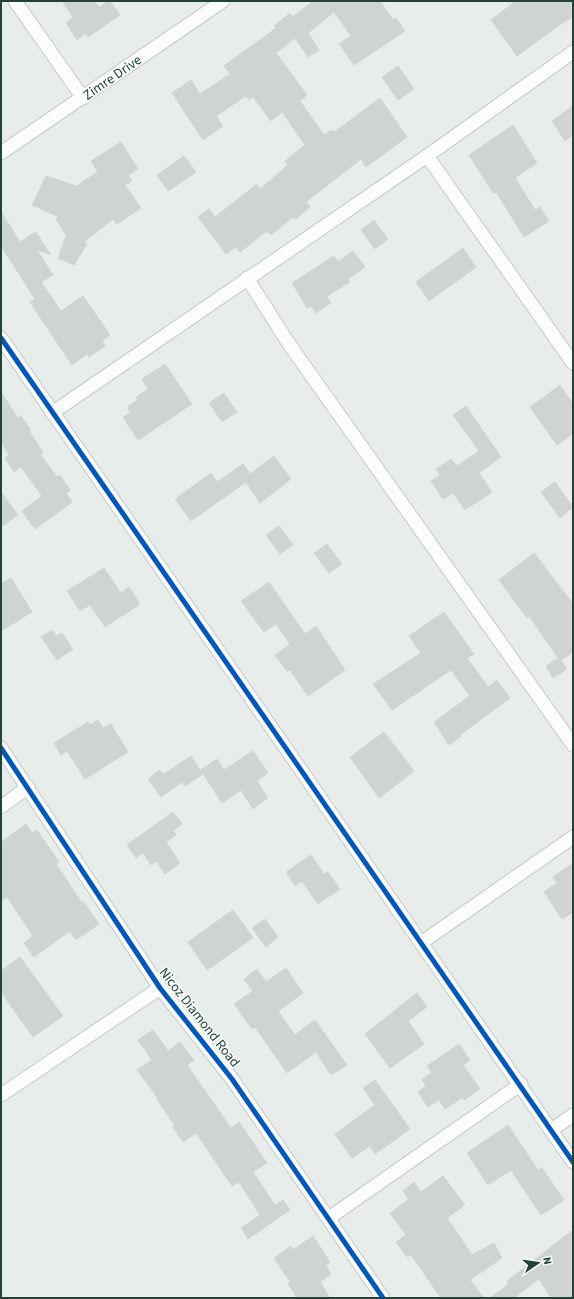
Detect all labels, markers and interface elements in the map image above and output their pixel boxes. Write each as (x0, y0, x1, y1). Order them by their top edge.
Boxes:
street label: Zimre Drive (79, 50, 146, 105)
street label: Nicoz Diamond Road (154, 964, 244, 1072)
north arrow (518, 1243, 558, 1283)
text: N (539, 1256, 555, 1266)

